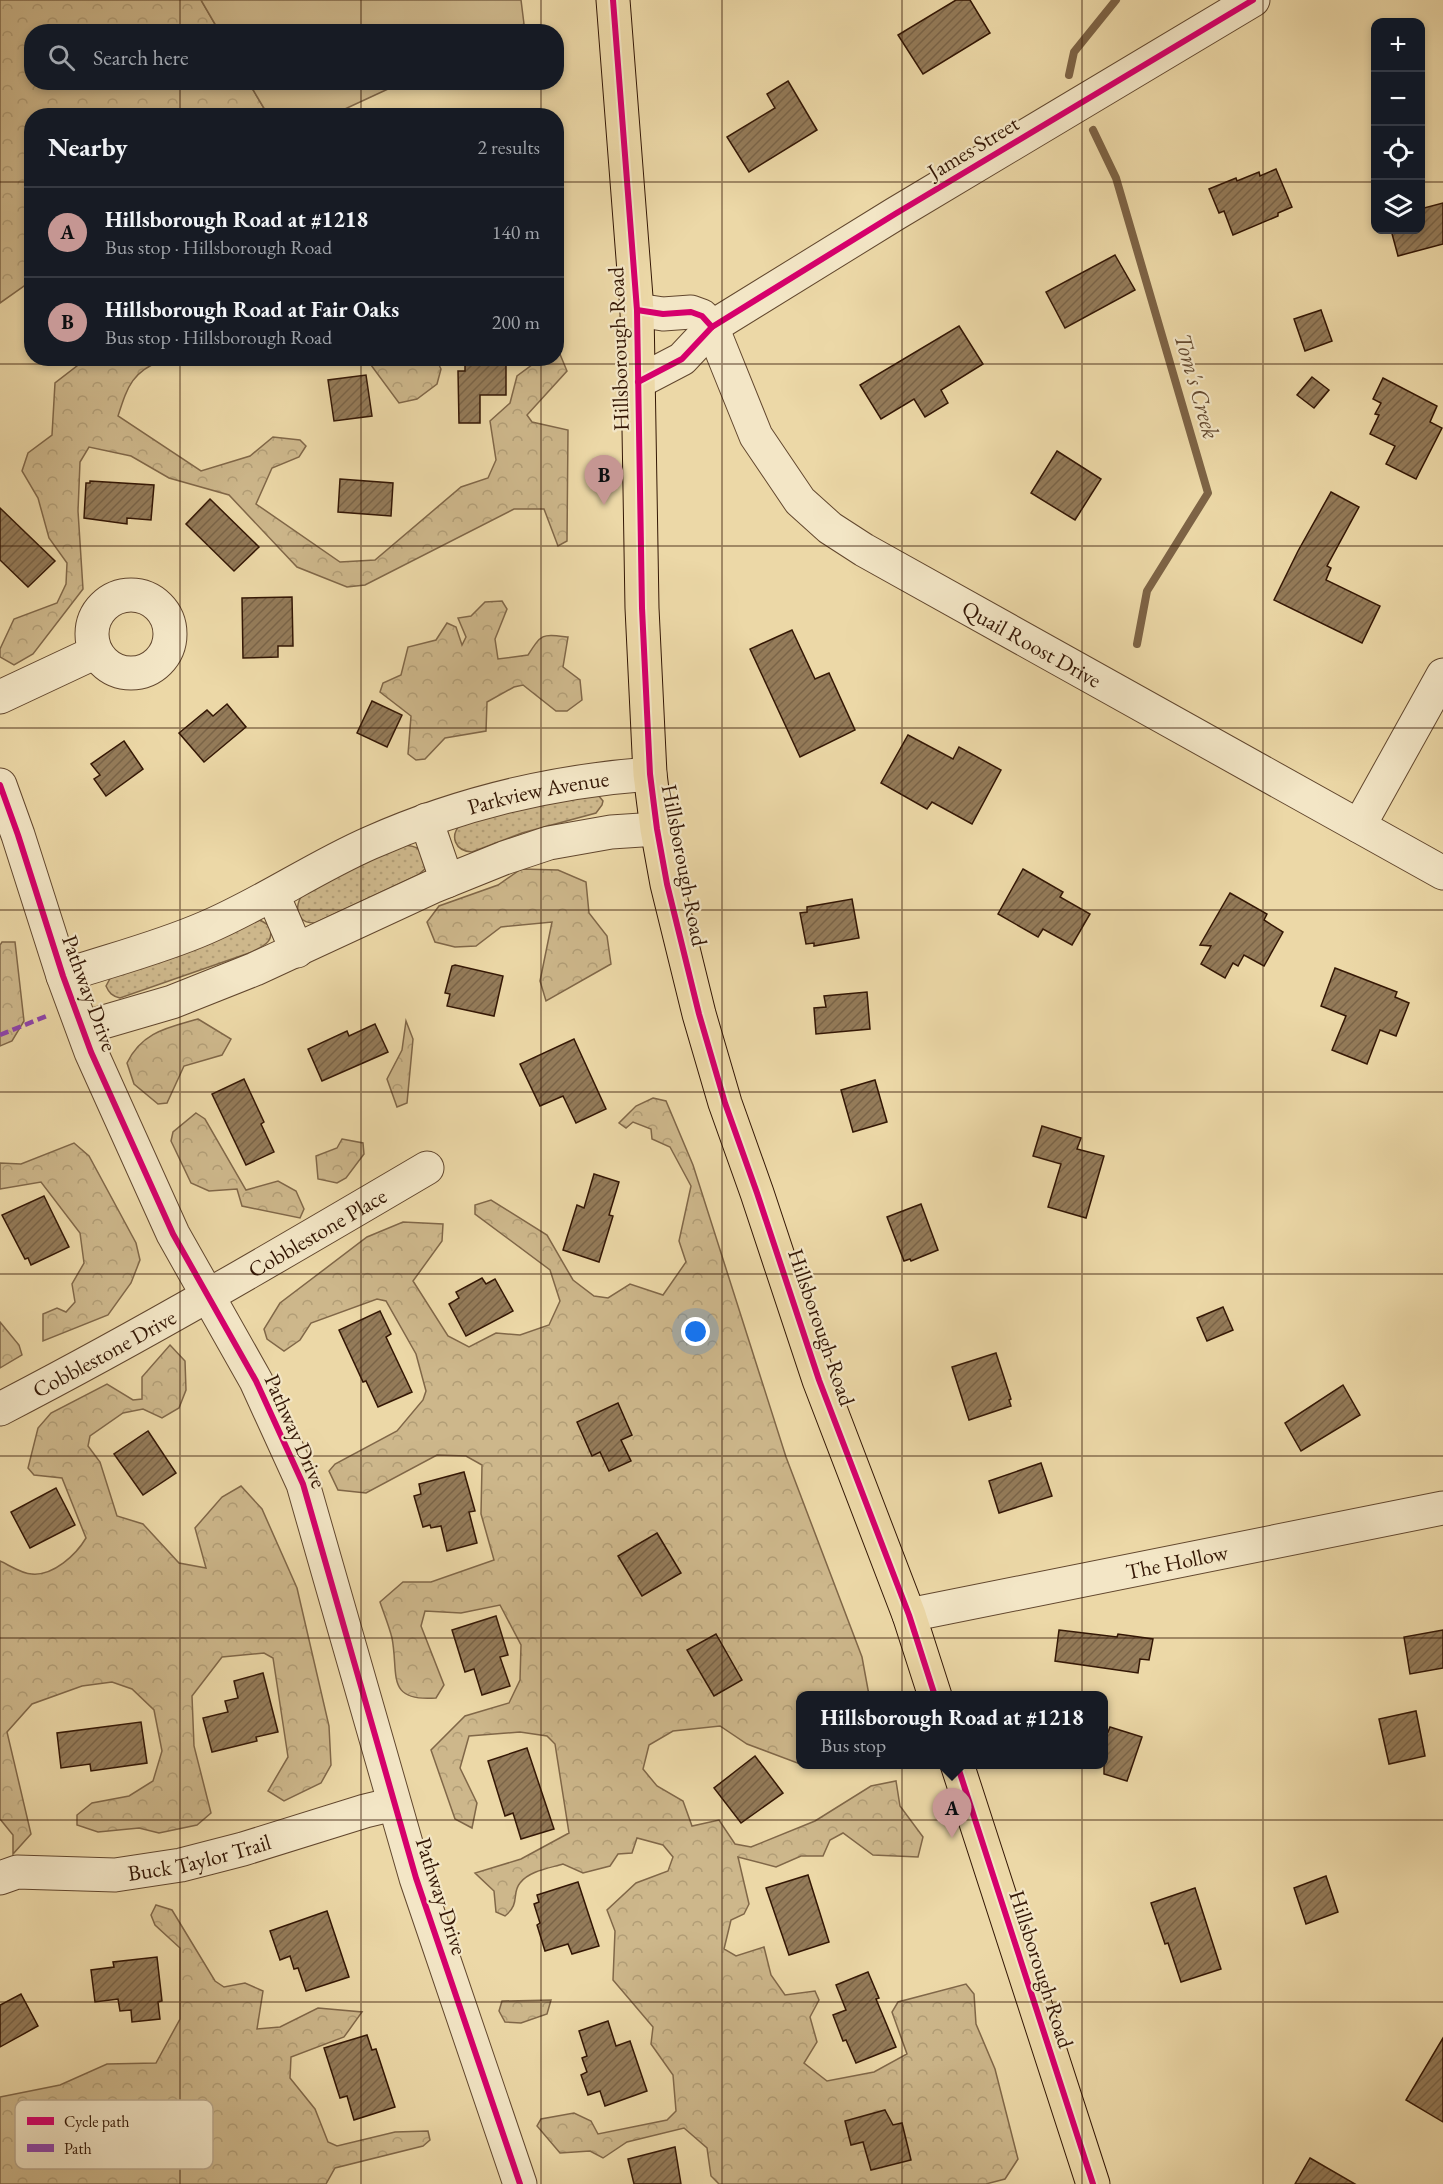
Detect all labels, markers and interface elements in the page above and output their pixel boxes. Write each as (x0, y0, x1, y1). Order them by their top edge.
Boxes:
map controls (1371, 18, 1425, 234)
button: + (1371, 18, 1425, 72)
search box (24, 24, 564, 90)
icon: search (45, 41, 78, 74)
text: Search here (93, 43, 188, 72)
button: − (1371, 72, 1425, 126)
street label: James Street (920, 109, 1024, 187)
button: locate (1371, 126, 1425, 180)
text: Nearby (48, 130, 128, 164)
text: 2 results (477, 134, 540, 160)
button: layers (1371, 180, 1425, 234)
text: Hillsborough Road at #1218 (105, 205, 368, 234)
text: A (60, 219, 75, 245)
text: 140 m (492, 219, 540, 245)
text: Bus stop · Hillsborough Road (105, 234, 332, 260)
street label: Hillsborough Road (601, 266, 636, 432)
text: Hillsborough Road at Fair Oaks (105, 295, 399, 324)
text: B (61, 309, 74, 335)
text: 200 m (492, 309, 540, 335)
text: Bus stop · Hillsborough Road (105, 324, 332, 350)
water label: Tom's Creek (1168, 329, 1227, 442)
pin: B (584, 456, 624, 505)
street label: Quail Roost Drive (957, 594, 1107, 695)
street label: Parkview Avenue (464, 764, 611, 821)
street label: Hillsborough Road (655, 782, 715, 949)
street label: Pathway Drive (55, 931, 124, 1056)
street label: Cobblestone Place (243, 1181, 392, 1285)
street label: Hillsborough Road (781, 1245, 862, 1410)
street label: Cobblestone Drive (27, 1302, 181, 1405)
your location (681, 1317, 710, 1346)
street label: Pathway Drive (258, 1370, 334, 1493)
street label: The Hollow (1123, 1537, 1231, 1586)
popup (796, 1691, 1108, 1769)
text: Hillsborough Road at #1218 (820, 1703, 1084, 1732)
text: Bus stop (820, 1732, 886, 1758)
pin: A (932, 1788, 972, 1838)
street label: Buck Taylor Trail (126, 1827, 274, 1888)
street label: Pathway Drive (409, 1834, 474, 1959)
street label: Hillsborough Road (1002, 1887, 1081, 2053)
legend (15, 2100, 213, 2169)
text: Cycle path (64, 2111, 129, 2132)
text: Path (64, 2138, 92, 2159)

